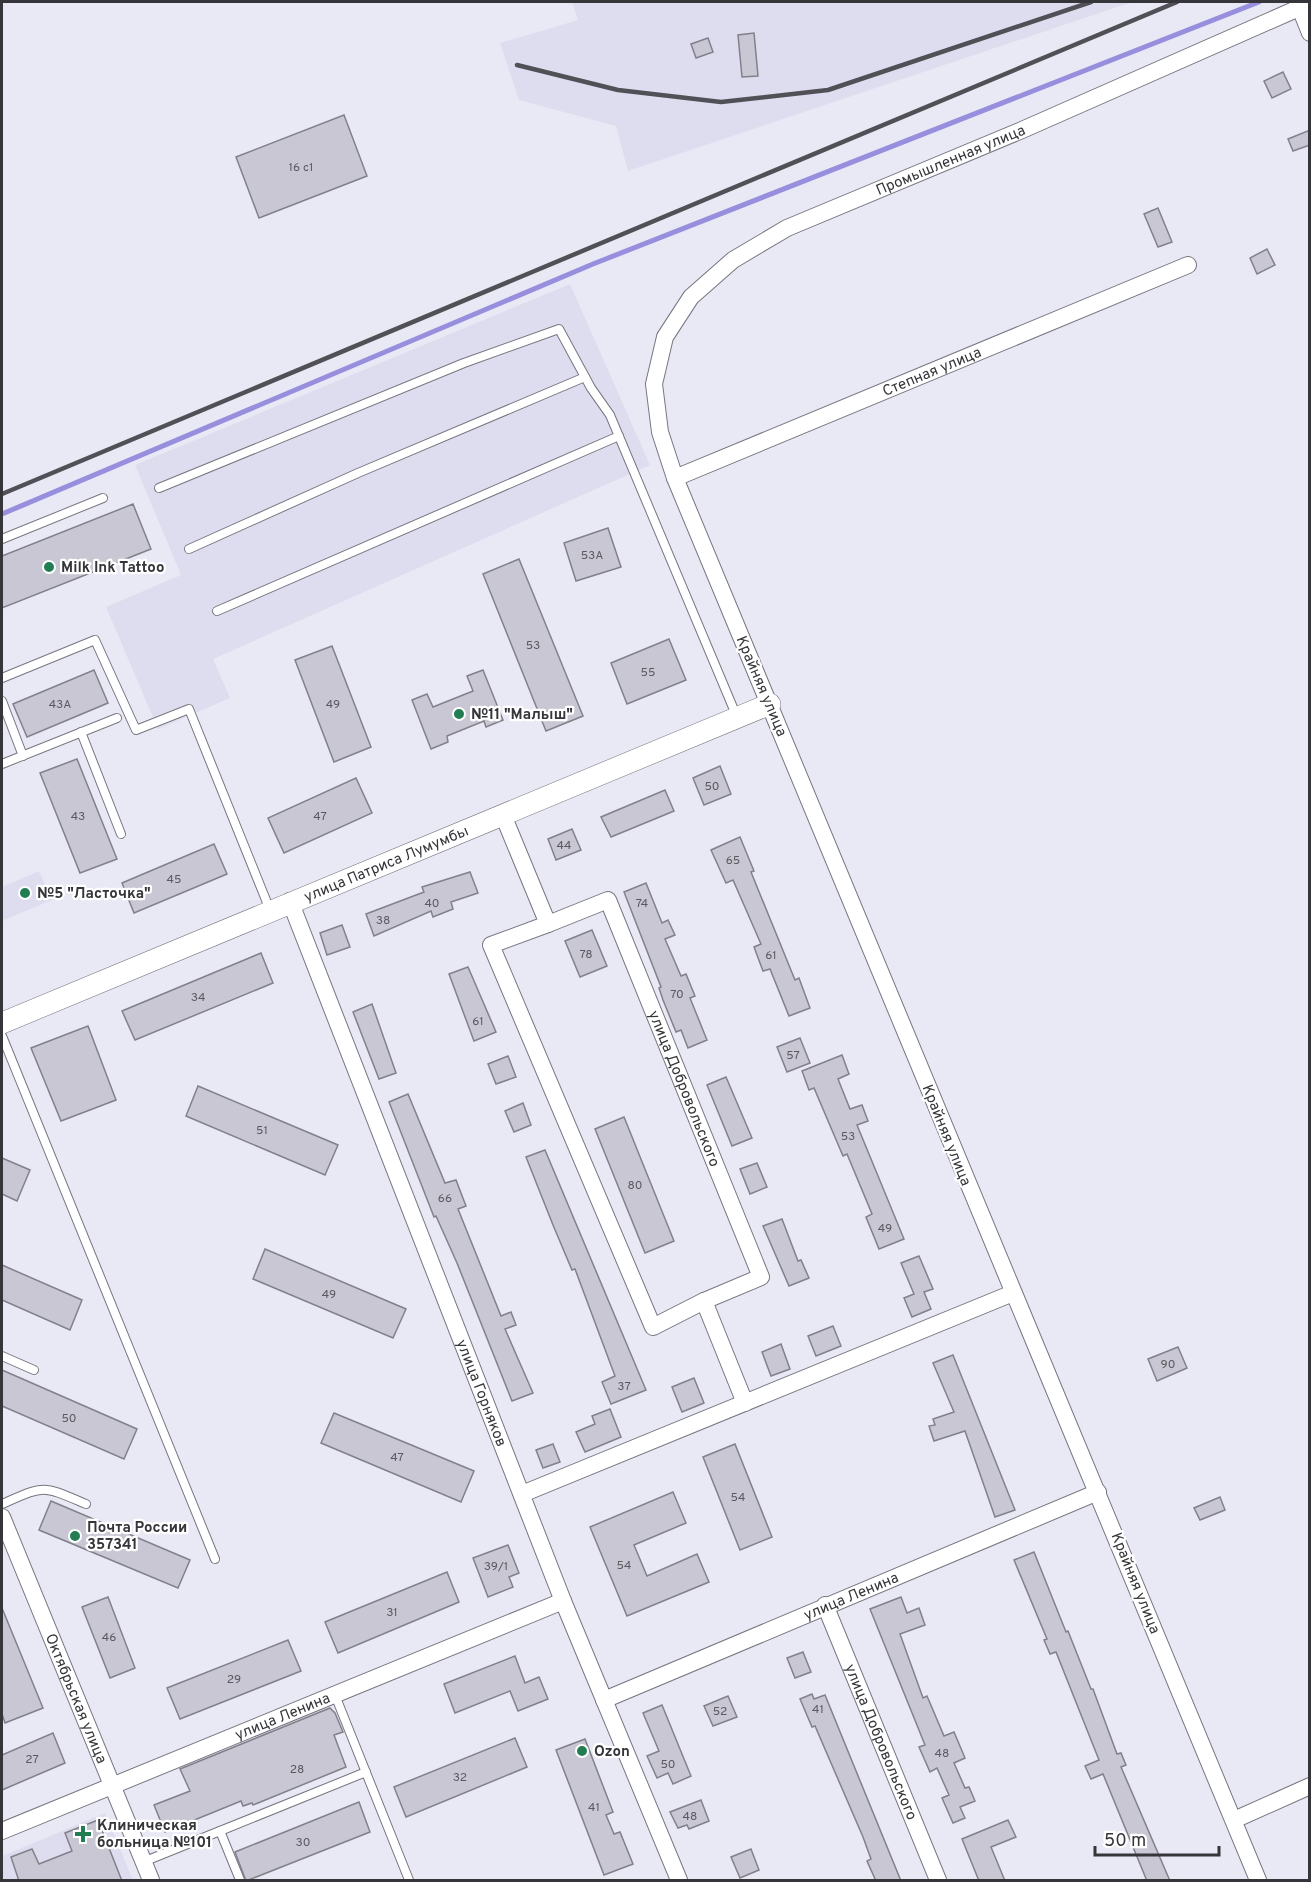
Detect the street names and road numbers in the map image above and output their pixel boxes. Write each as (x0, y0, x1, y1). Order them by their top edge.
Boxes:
street label: Промышленная улица (874, 122, 1029, 201)
street label: Степная улица (880, 344, 985, 402)
street label: Крайняя улица (731, 633, 790, 740)
street label: улица Патриса Лумумбы (302, 822, 472, 907)
street label: улица Добровольского (643, 1008, 723, 1170)
street label: Крайняя улица (917, 1082, 975, 1189)
street label: улица Горняков (451, 1337, 510, 1450)
street label: Крайняя улица (1106, 1530, 1164, 1637)
street label: улица Ленина (801, 1569, 902, 1626)
street label: Октябрьская улица (40, 1631, 110, 1767)
street label: улица Добровольского (839, 1662, 920, 1823)
street label: улица Ленина (232, 1689, 333, 1745)

